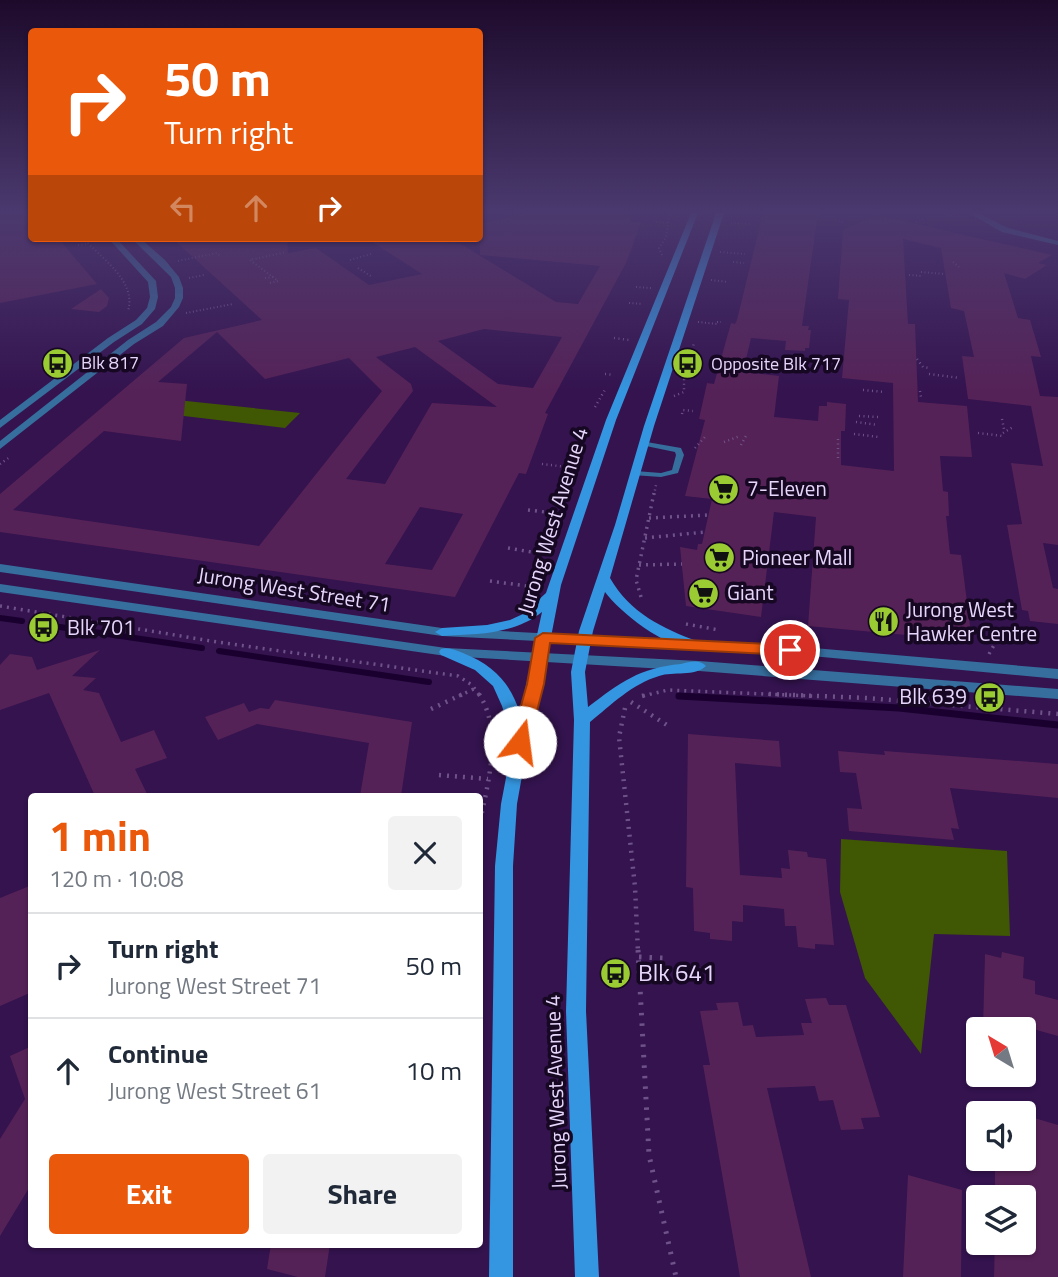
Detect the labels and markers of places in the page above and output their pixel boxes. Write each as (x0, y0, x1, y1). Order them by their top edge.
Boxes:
bus stop icon: Blk 817 (41, 346, 75, 380)
bus stop icon: Opposite Blk 717 (671, 347, 705, 381)
place label: Blk 817 (81, 349, 139, 376)
place label: Opposite Blk 717 (711, 350, 841, 377)
supermarket icon: 7-Eleven (707, 472, 741, 506)
place label: 7-Eleven (747, 472, 827, 504)
supermarket icon: Pioneer Mall (702, 541, 736, 575)
place label: Pioneer Mall (742, 541, 852, 573)
supermarket icon: Giant (687, 576, 721, 610)
place label: Giant (727, 576, 774, 608)
place label: Jurong West Hawker Centre (906, 593, 1037, 649)
restaurant icon: Jurong West Hawker Centre (866, 605, 900, 639)
bus stop icon: Blk 701 (27, 611, 61, 645)
place label: Blk 701 (67, 611, 135, 643)
pin (760, 620, 820, 680)
place label: Blk 639 (899, 680, 967, 712)
bus stop icon: Blk 639 (973, 680, 1007, 714)
place label: Blk 641 (638, 954, 715, 990)
bus stop icon: Blk 641 (598, 956, 632, 990)

